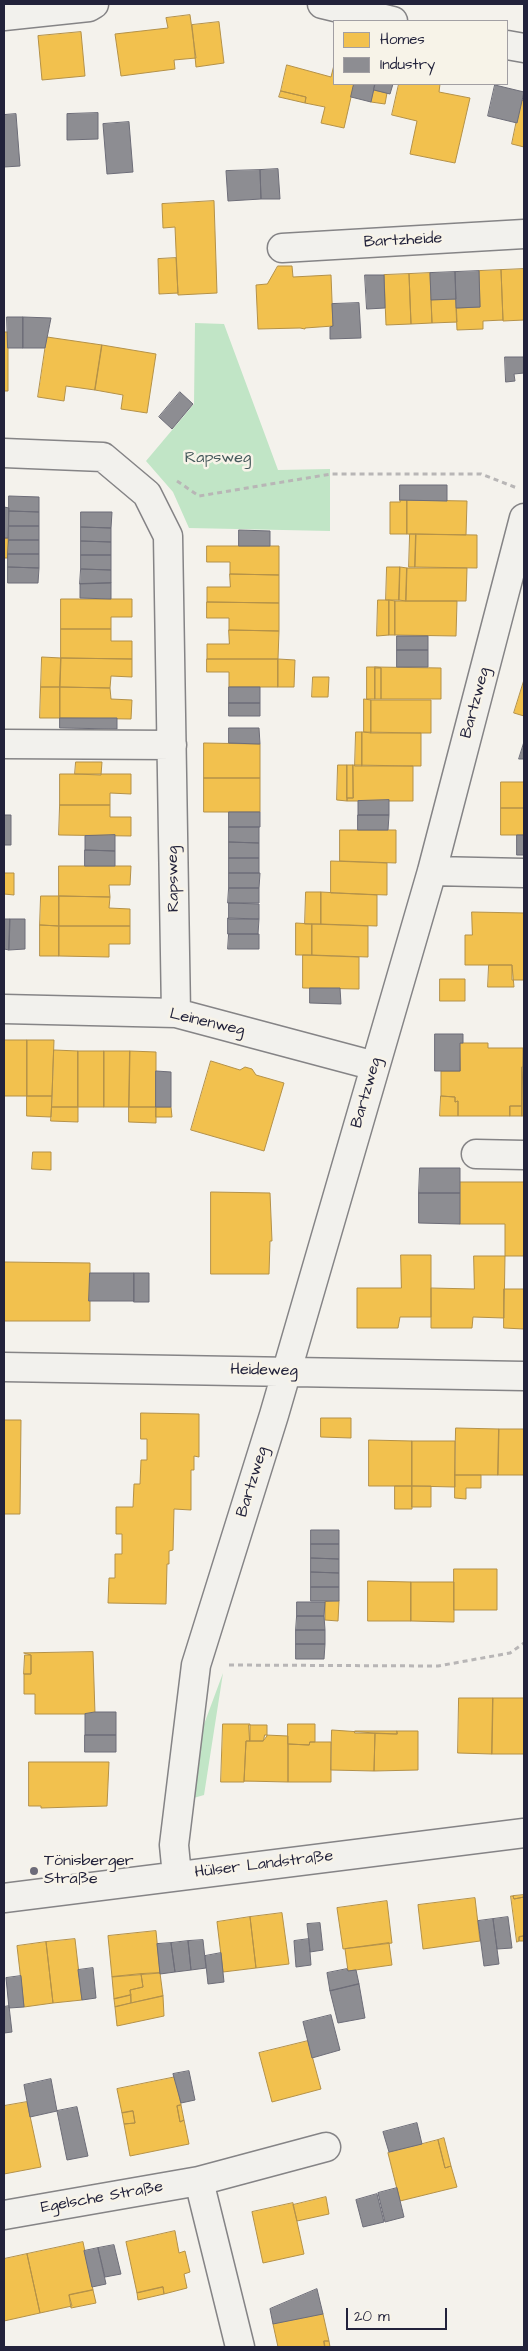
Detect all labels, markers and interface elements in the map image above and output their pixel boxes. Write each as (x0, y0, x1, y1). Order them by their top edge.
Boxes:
legend (333, 20, 508, 85)
text: Homes (380, 29, 425, 50)
text: Industry (380, 54, 435, 75)
street label: Bartzheide (363, 229, 443, 253)
park label: Rapsweg (185, 449, 251, 469)
street label: Bartzweg (457, 665, 495, 741)
street label: Rapsweg (164, 846, 184, 912)
street label: Leinenweg (167, 1005, 247, 1041)
street label: Bartzweg (348, 1055, 386, 1131)
street label: Heideweg (230, 1361, 298, 1381)
street label: Bartzweg (233, 1444, 273, 1520)
street label: Hülser Landstraße (194, 1847, 334, 1883)
place label: Tönisberger Straße (44, 1852, 134, 1890)
marker: Tönisberger Straße (28, 1865, 40, 1877)
street label: Egelsche Straße (39, 2178, 165, 2218)
scale bar (348, 2298, 449, 2330)
text: 20 m (354, 2306, 390, 2327)

